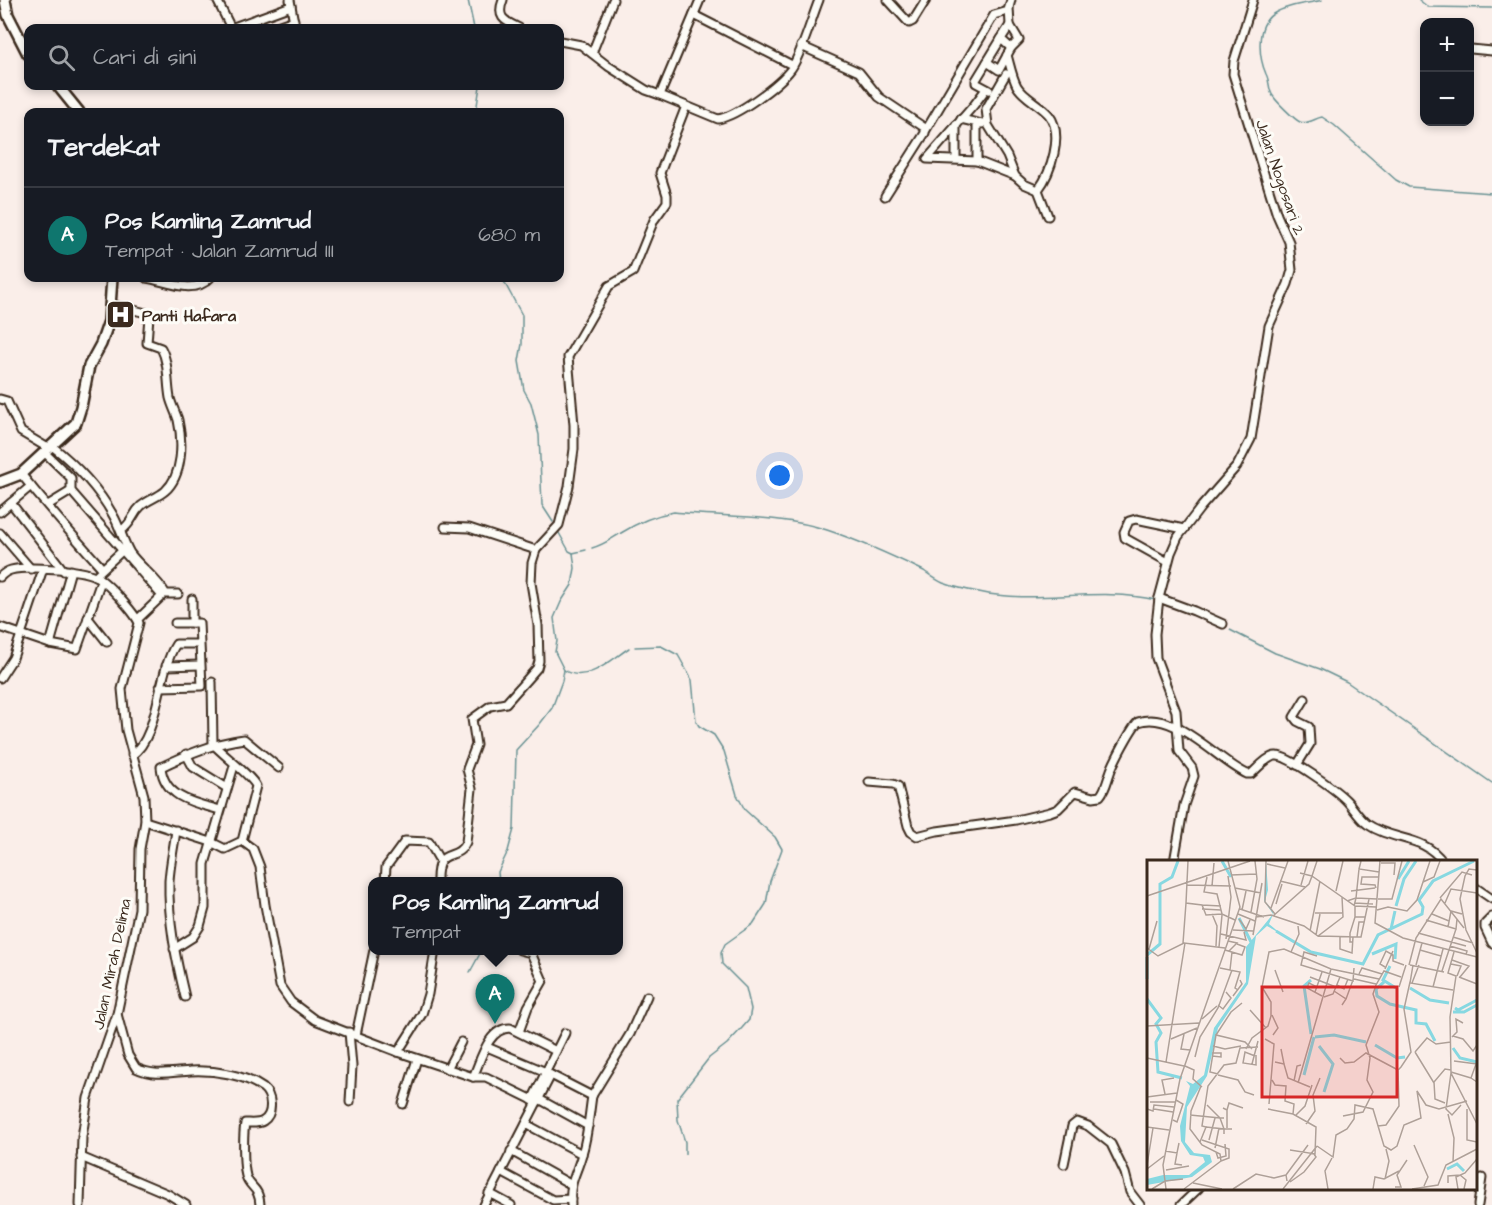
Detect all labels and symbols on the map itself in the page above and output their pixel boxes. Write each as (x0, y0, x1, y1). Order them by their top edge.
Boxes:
street label: Jalan Nogosari 2 (1249, 117, 1310, 238)
hospital icon: Panti Hafara (105, 299, 137, 331)
place label: Panti Hafara (142, 305, 237, 327)
your location (765, 461, 794, 490)
inset map (1147, 860, 1477, 1190)
street label: Jalan Mirah Delima (87, 897, 137, 1032)
pin: A (476, 974, 514, 1024)

